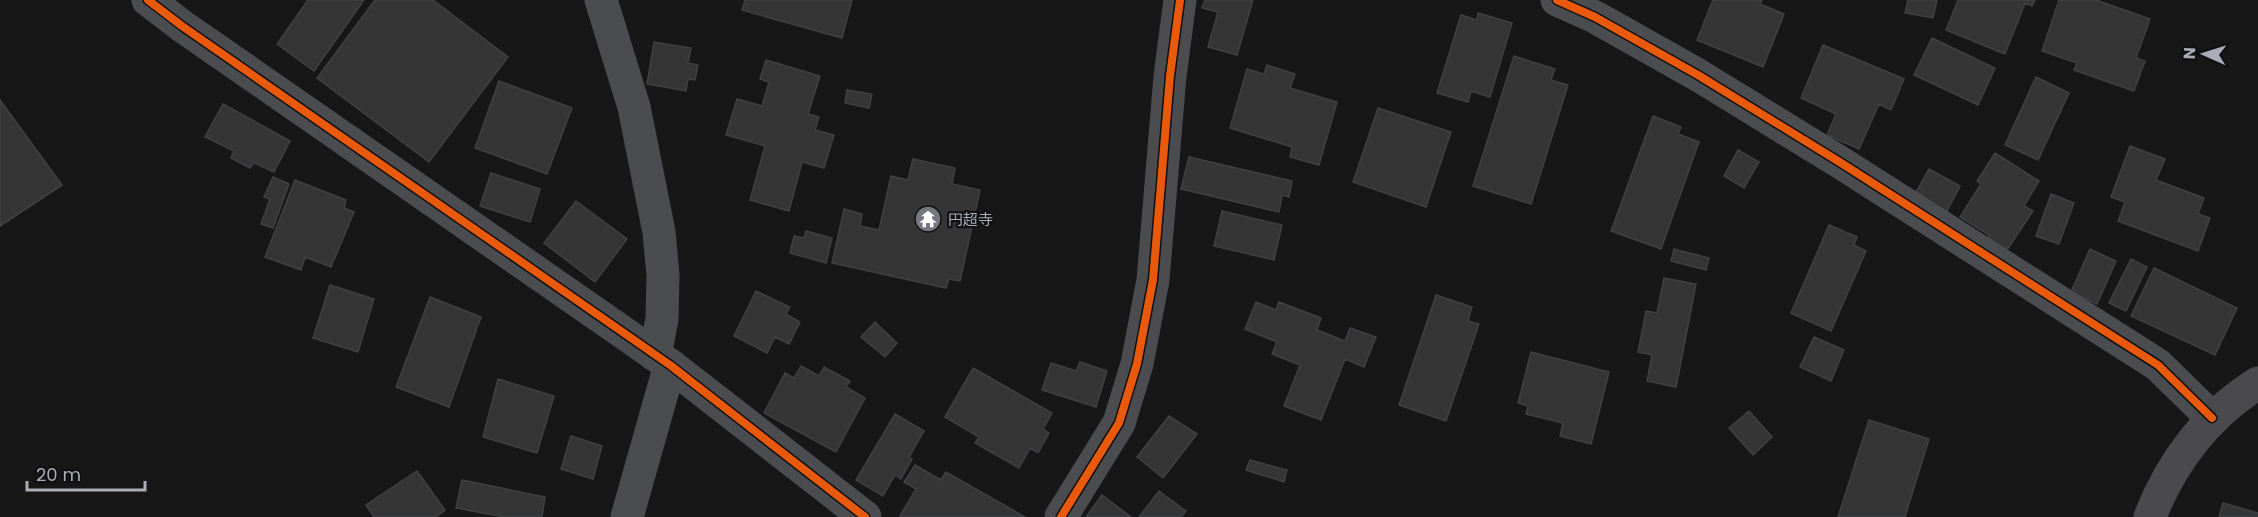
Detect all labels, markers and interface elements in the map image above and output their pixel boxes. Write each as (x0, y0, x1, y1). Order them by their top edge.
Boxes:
north arrow (2174, 24, 2234, 84)
text: N (2178, 47, 2201, 60)
temple icon: 円超寺 (913, 204, 943, 234)
place label: 円超寺 (948, 209, 993, 230)
scale bar (27, 454, 146, 492)
text: 20 m (36, 462, 81, 487)

